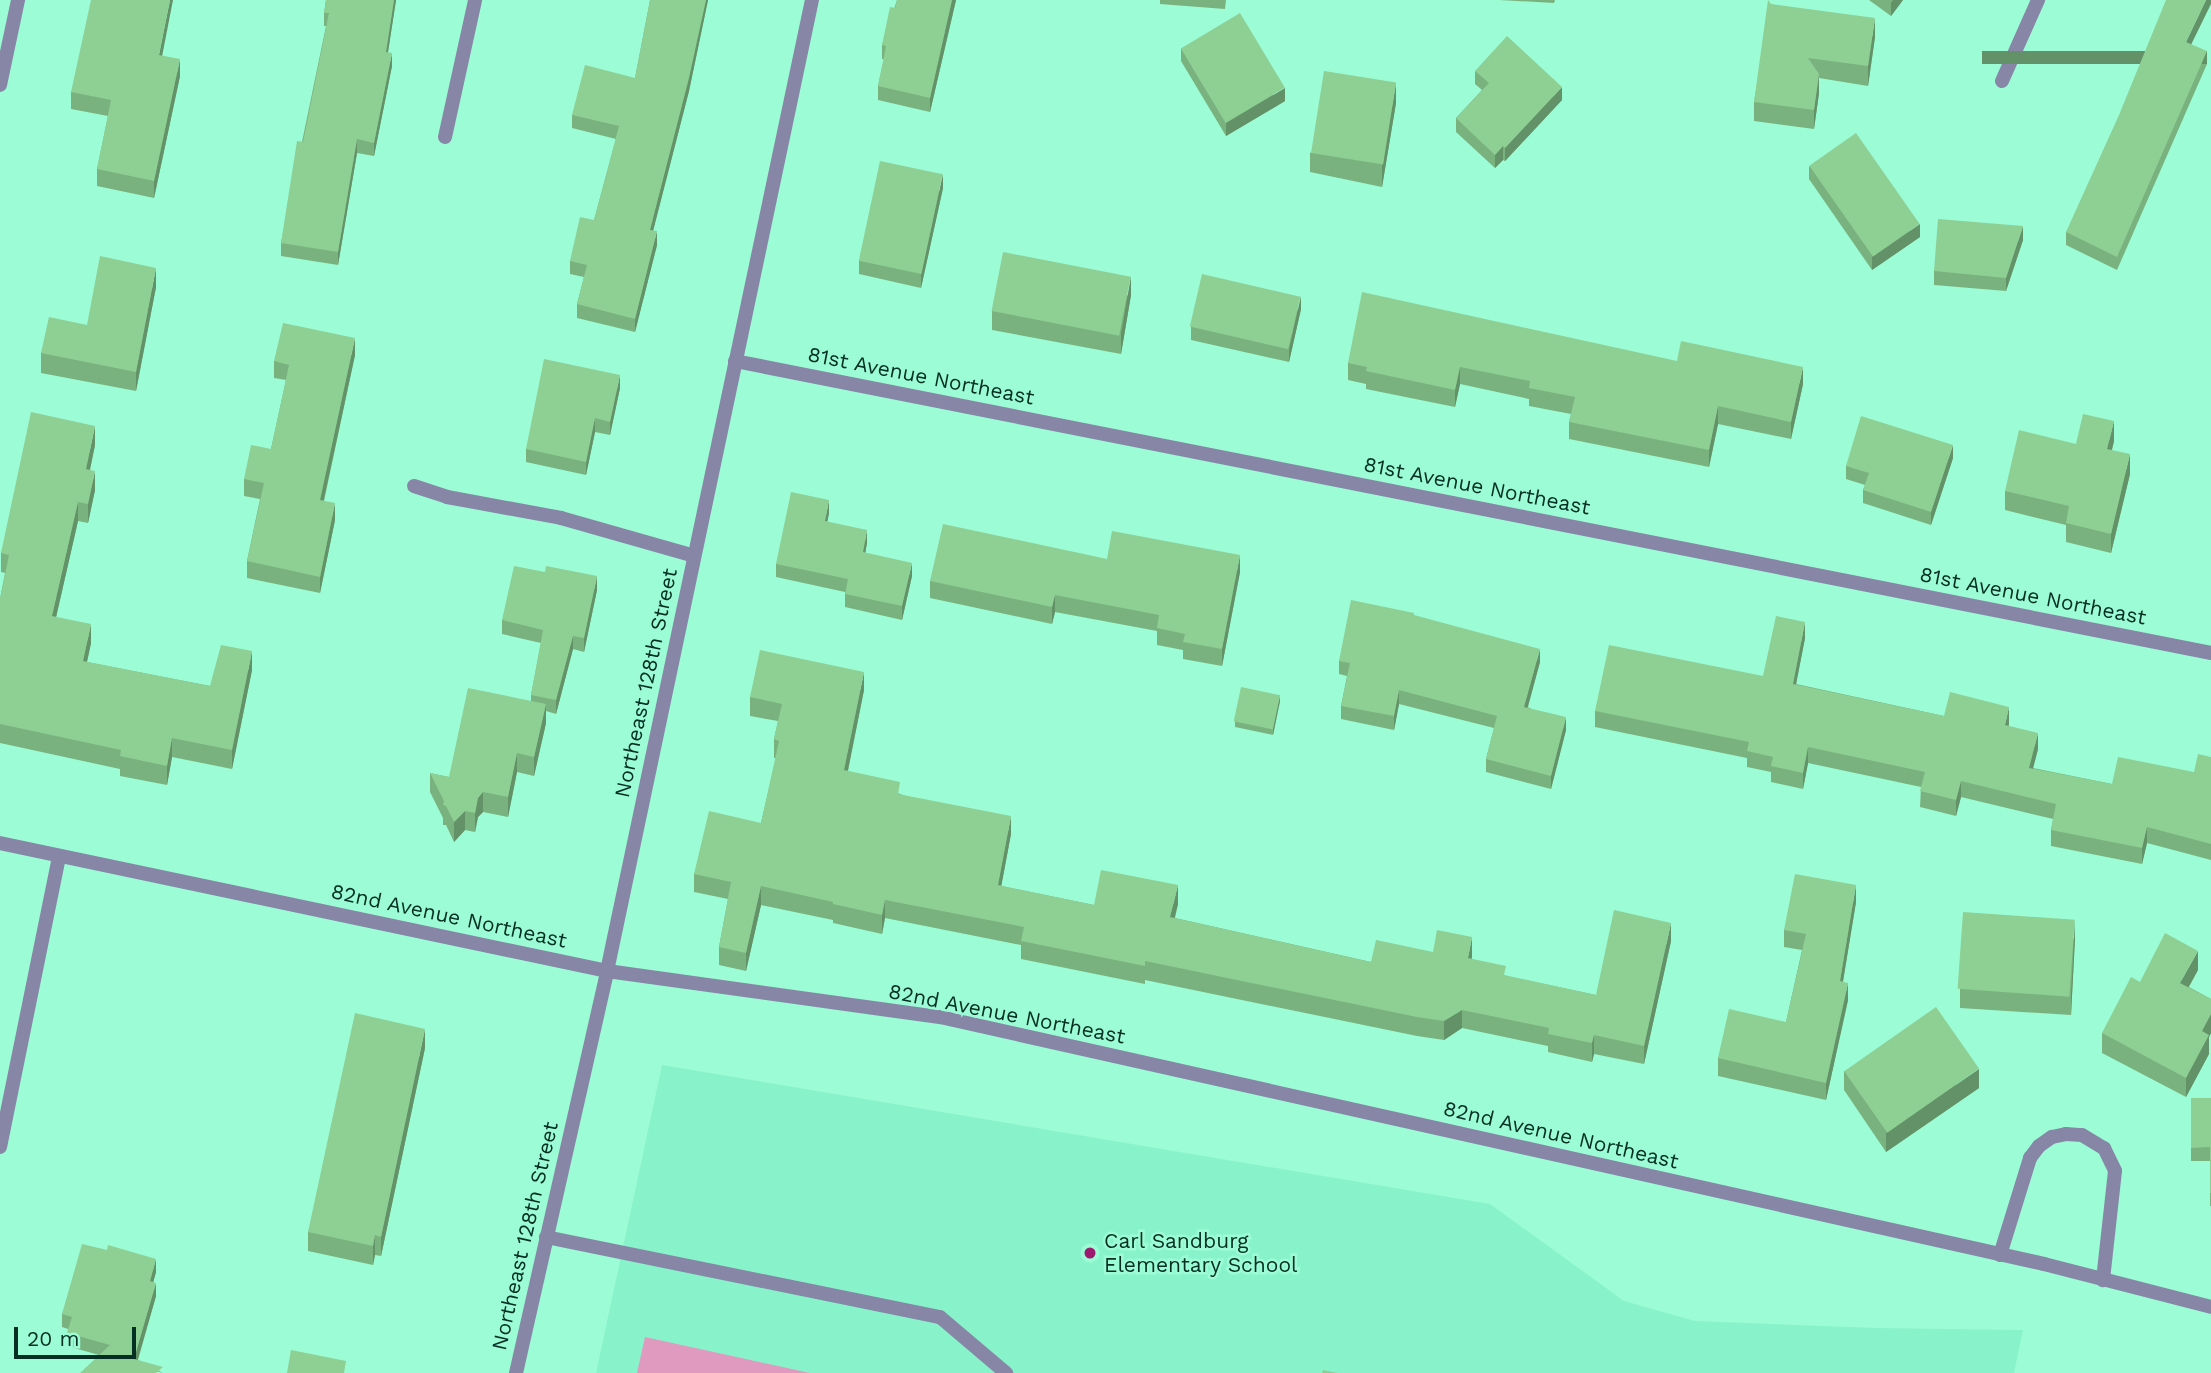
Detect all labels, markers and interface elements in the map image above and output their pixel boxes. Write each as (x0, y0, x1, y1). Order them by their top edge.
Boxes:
street label: 81st Avenue Northeast (805, 342, 1037, 410)
street label: 81st Avenue Northeast (1361, 452, 1593, 520)
street label: 81st Avenue Northeast (1917, 562, 2149, 630)
street label: Northeast 128th Street (609, 566, 683, 800)
street label: 82nd Avenue Northeast (328, 879, 570, 953)
street label: 82nd Avenue Northeast (886, 979, 1128, 1049)
street label: 82nd Avenue Northeast (1441, 1096, 1681, 1174)
street label: Northeast 128th Street (486, 1119, 564, 1353)
place label: Carl Sandburg Elementary School (1104, 1228, 1298, 1278)
marker: Carl Sandburg Elementary School (1082, 1245, 1098, 1261)
scale bar (18, 1314, 140, 1358)
text: 20 m (27, 1326, 79, 1351)

